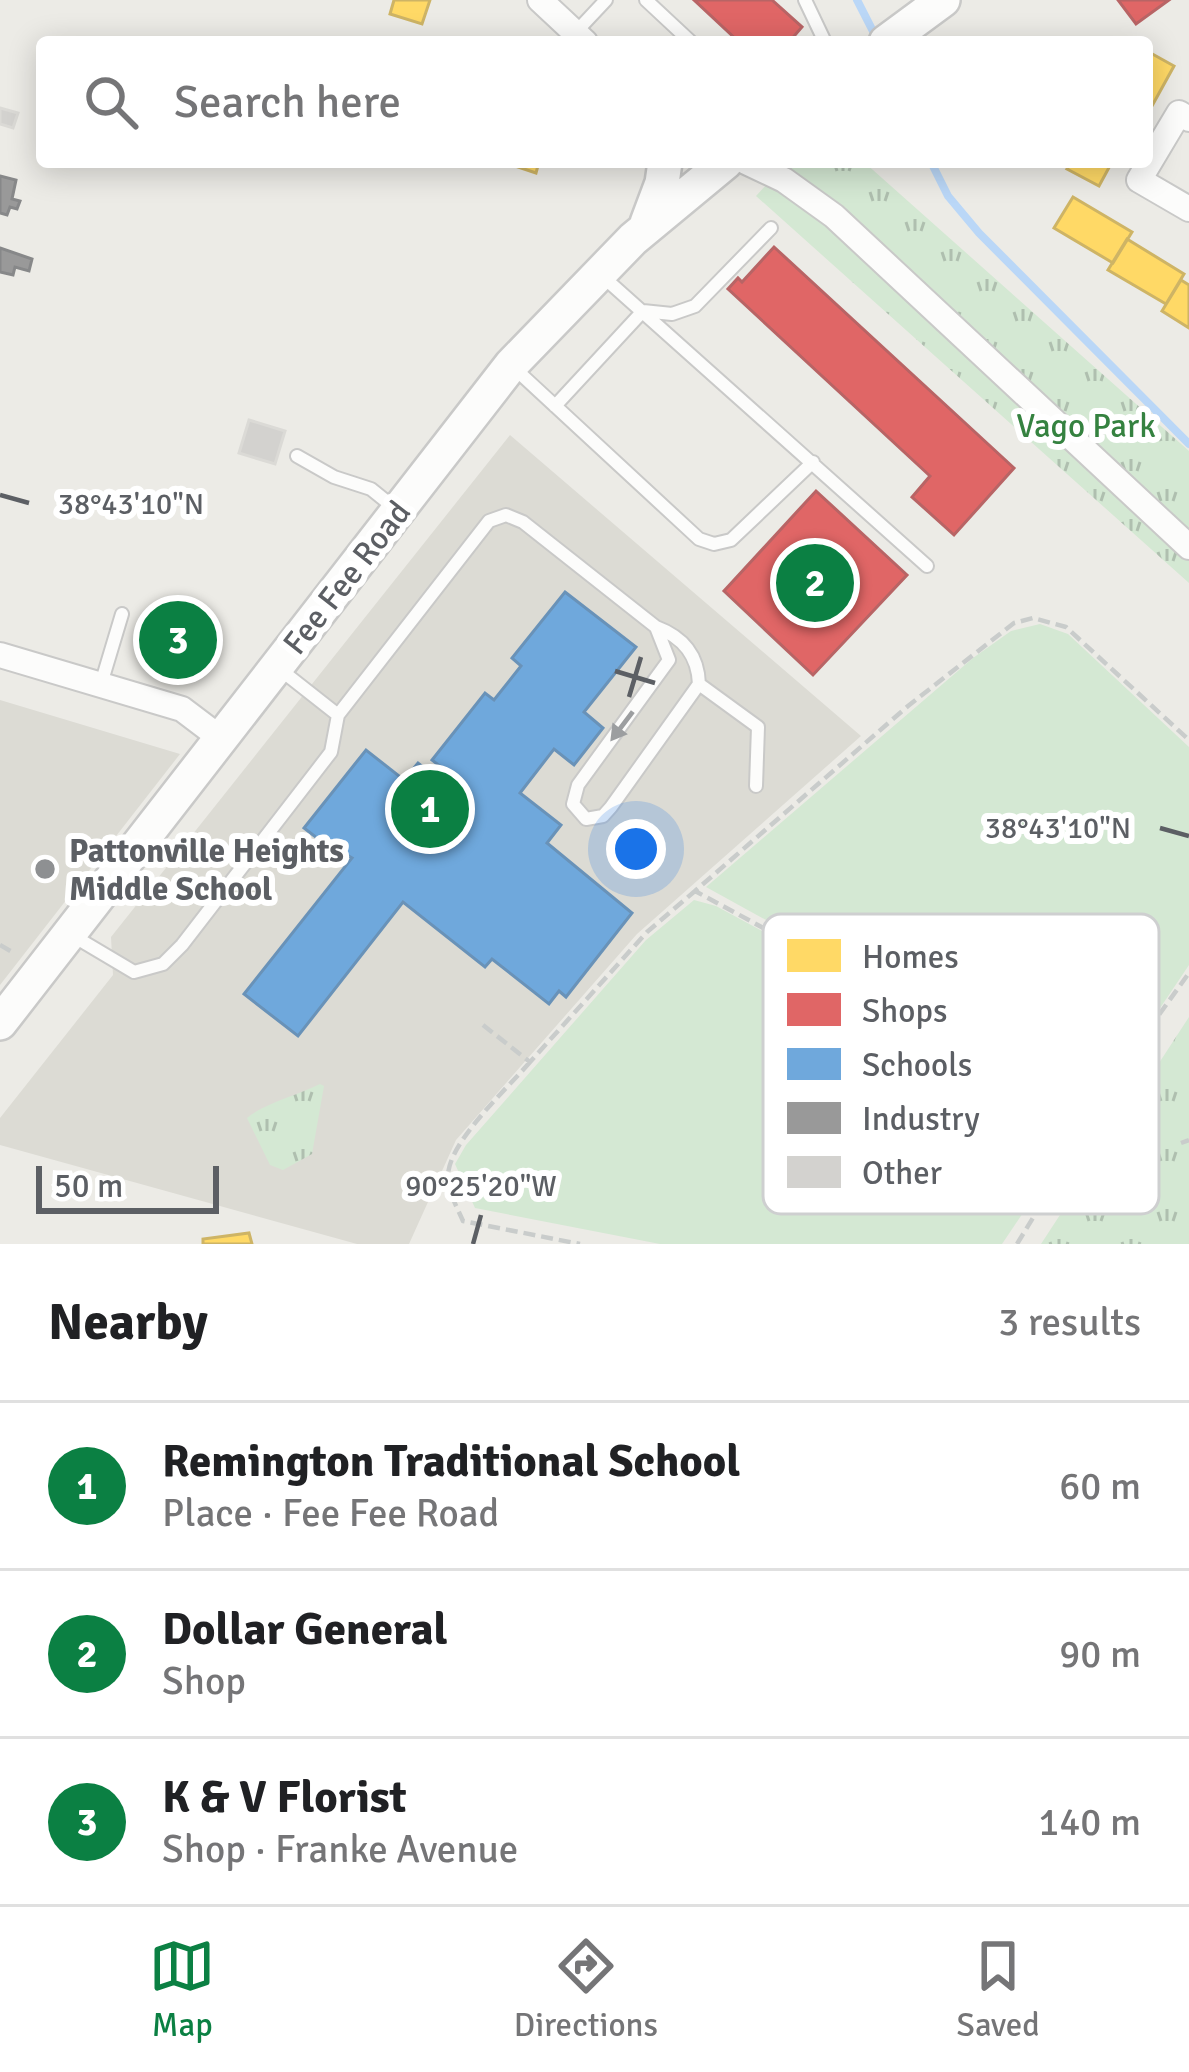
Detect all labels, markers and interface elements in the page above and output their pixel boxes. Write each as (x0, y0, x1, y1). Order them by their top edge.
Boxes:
search box (36, 36, 1153, 168)
icon: search (78, 69, 144, 135)
text: Search here (174, 75, 401, 130)
park label: Vago Park (1016, 406, 1156, 447)
text: 38°43'10"N (58, 486, 204, 523)
street label: Fee Fee Road (274, 493, 420, 663)
pin: 2 (776, 538, 854, 628)
pin: 3 (139, 595, 217, 685)
one-way arrow (610, 710, 634, 742)
pin: 1 (391, 764, 469, 854)
text: 38°43'10"N (985, 810, 1131, 847)
your location (606, 819, 666, 879)
place label: Pattonville Heights Middle School (69, 831, 344, 910)
marker: Pattonville Heights Middle School (32, 856, 58, 882)
legend (763, 914, 1159, 1214)
text: Homes (862, 937, 959, 978)
text: Shops (862, 991, 947, 1032)
text: Schools (862, 1045, 972, 1086)
text: Industry (862, 1099, 980, 1140)
text: Other (862, 1153, 942, 1194)
scale bar (36, 1160, 219, 1213)
text: 50 m (54, 1166, 123, 1207)
text: 90°25'20"W (405, 1168, 557, 1205)
text: Nearby (48, 1291, 208, 1354)
text: 3 results (998, 1298, 1141, 1346)
text: Remington Traditional School (162, 1434, 740, 1489)
text: 1 (76, 1462, 98, 1510)
text: 60 m (1059, 1462, 1141, 1510)
text: Place · Fee Fee Road (162, 1489, 499, 1537)
text: Dollar General (162, 1602, 448, 1657)
text: 2 (76, 1630, 98, 1678)
text: 90 m (1059, 1630, 1141, 1678)
text: Shop (162, 1657, 246, 1705)
text: K & V Florist (162, 1770, 407, 1825)
text: 3 (76, 1798, 98, 1846)
text: 140 m (1038, 1798, 1141, 1846)
text: Shop · Franke Avenue (162, 1825, 518, 1873)
tab: Map (149, 1933, 215, 2046)
tab: Directions (514, 1933, 658, 2046)
tab: Saved (957, 1933, 1040, 2046)

